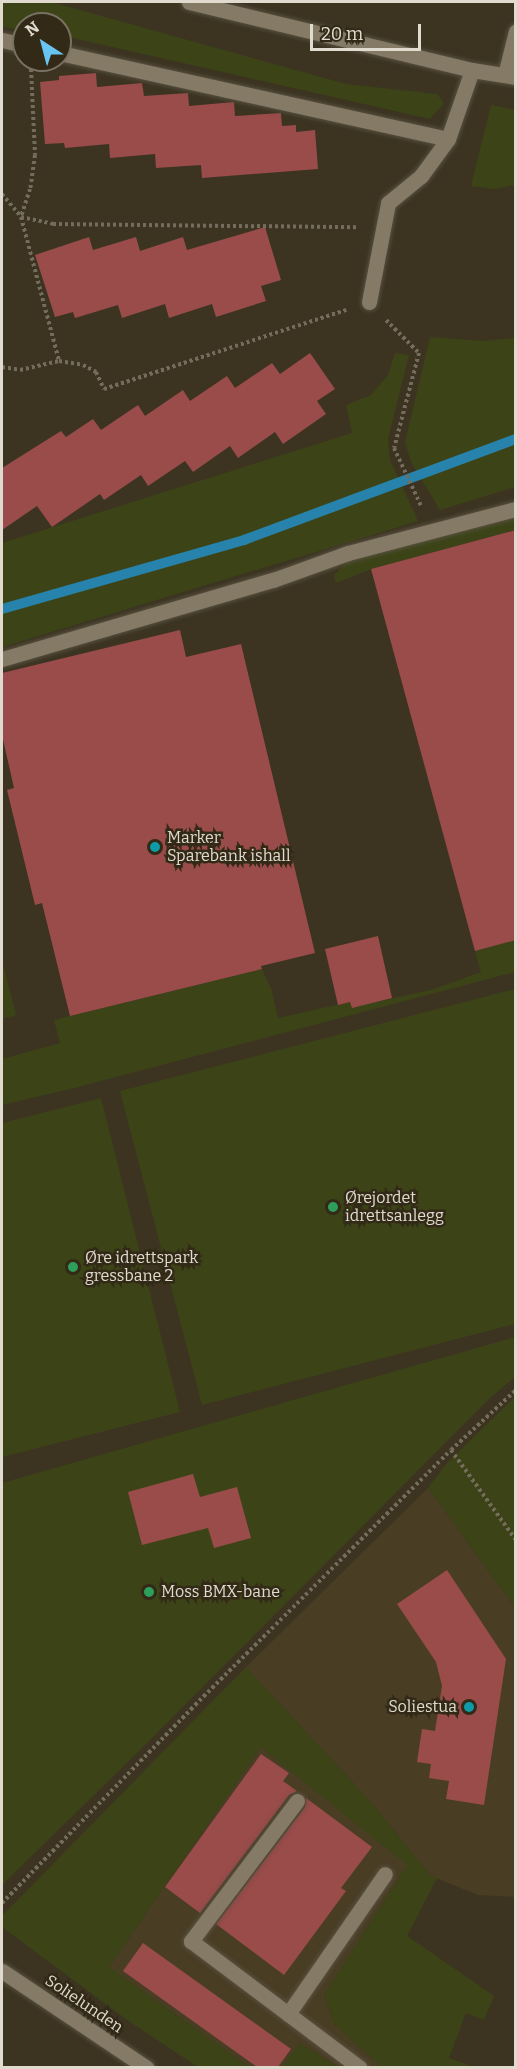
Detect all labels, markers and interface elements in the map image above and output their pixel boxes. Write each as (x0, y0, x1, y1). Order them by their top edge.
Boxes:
north arrow (12, 12, 72, 72)
scale bar (313, 12, 424, 50)
text: N (22, 17, 43, 40)
text: 20 m (321, 23, 363, 45)
place label: Marker Sparebank ishall (167, 828, 291, 866)
marker: Marker Sparebank ishall (148, 840, 162, 854)
place label: Ørejordet idrettsanlegg (345, 1188, 444, 1226)
marker: Ørejordet idrettsanlegg (326, 1200, 340, 1214)
place label: Øre idrettspark gressbane 2 (85, 1248, 198, 1286)
marker: Øre idrettspark gressbane 2 (66, 1260, 80, 1274)
place label: Moss BMX-bane (161, 1582, 280, 1602)
marker: Moss BMX-bane (142, 1585, 156, 1599)
place label: Soliestua (388, 1697, 457, 1717)
marker: Soliestua (462, 1700, 476, 1714)
street label: Solielunden (41, 1971, 127, 2037)

